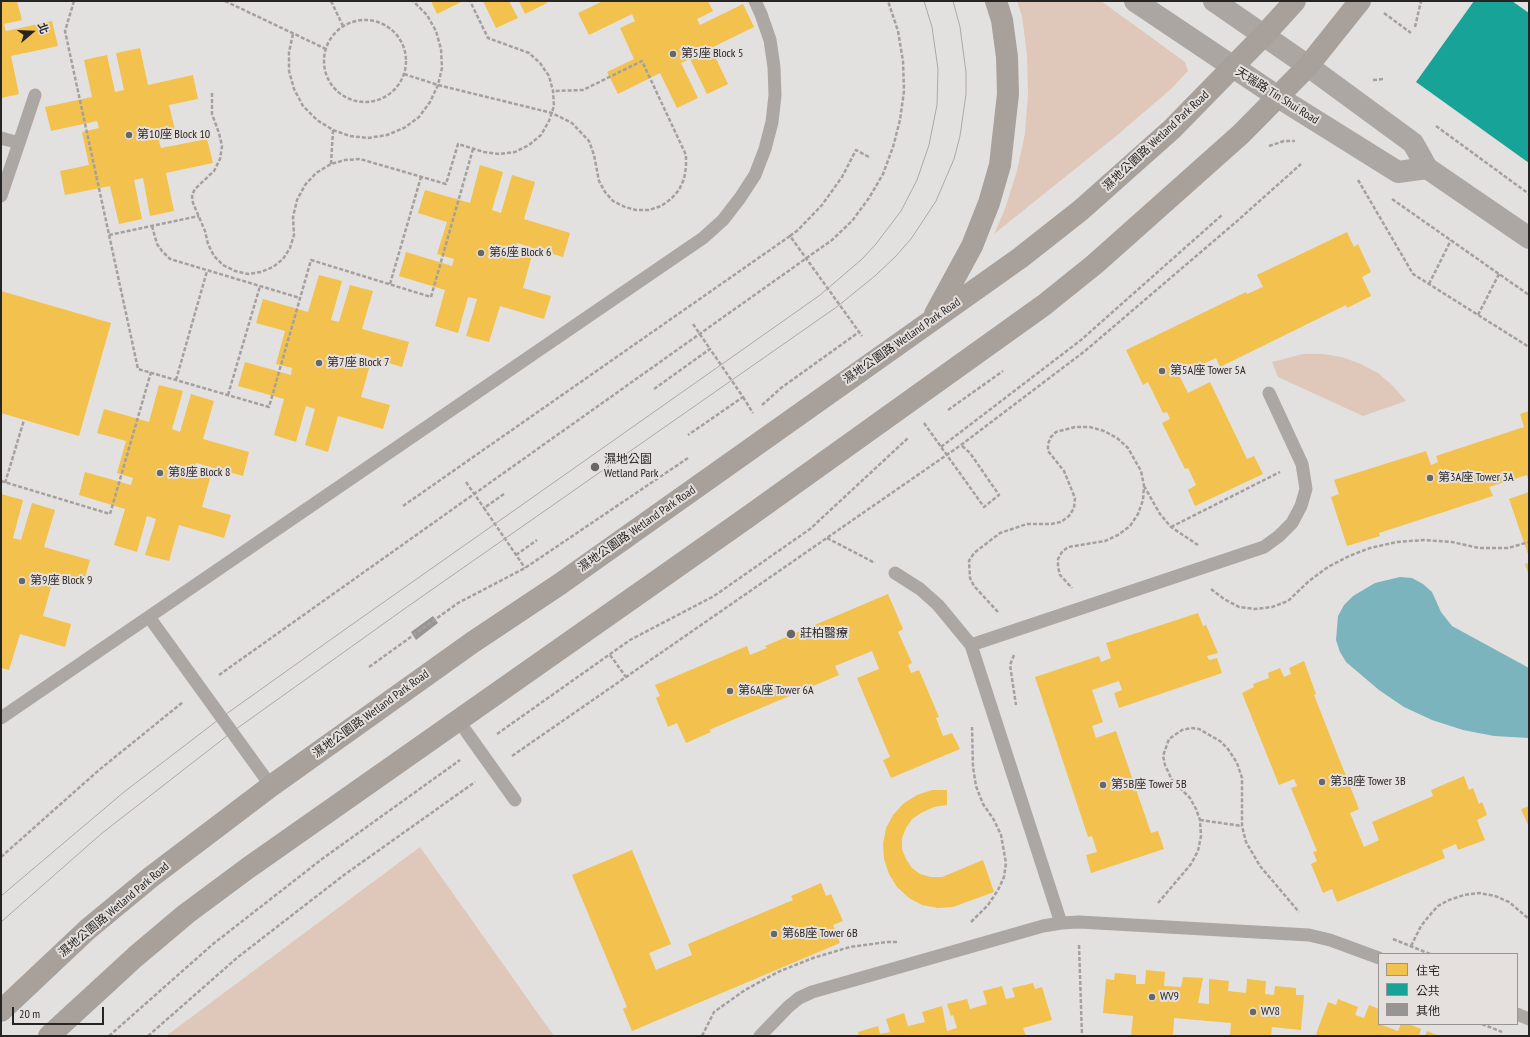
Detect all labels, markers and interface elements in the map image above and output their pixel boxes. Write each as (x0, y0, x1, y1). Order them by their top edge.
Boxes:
north arrow (12, 12, 52, 52)
text: 北 (35, 21, 52, 36)
place label: 第5座 Block 5 (681, 47, 743, 61)
marker: 第5座 Block 5 (668, 49, 678, 59)
street label: 天瑞路 Tin Shui Road (1233, 65, 1321, 127)
street label: 濕地公園路 Wetland Park Road (1100, 88, 1212, 194)
place label: 第10座 Block 10 (137, 128, 210, 142)
marker: 第10座 Block 10 (124, 130, 134, 140)
place label: 第6座 Block 6 (489, 246, 551, 260)
marker: 第6座 Block 6 (476, 248, 486, 258)
street label: 濕地公園路 Wetland Park Road (841, 295, 963, 387)
place label: 第7座 Block 7 (327, 356, 389, 370)
marker: 第7座 Block 7 (314, 358, 324, 368)
place label: 第5A座 Tower 5A (1170, 364, 1246, 378)
marker: 第5A座 Tower 5A (1157, 366, 1167, 376)
place label: 濕地公園 Wetland Park (604, 453, 658, 481)
marker: 濕地公園 Wetland Park (589, 461, 601, 473)
place label: 第8座 Block 8 (168, 466, 230, 480)
marker: 第8座 Block 8 (155, 468, 165, 478)
place label: 第3A座 Tower 3A (1438, 471, 1514, 485)
marker: 第3A座 Tower 3A (1425, 473, 1435, 483)
street label: 濕地公園路 Wetland Park Road (576, 483, 698, 575)
place label: 第9座 Block 9 (30, 574, 92, 588)
marker: 第9座 Block 9 (17, 576, 27, 586)
place label: 莊柏醫療 (800, 627, 848, 641)
marker: 莊柏醫療 (785, 628, 797, 640)
street label: 濕地公園路 Wetland Park Road (310, 667, 432, 761)
place label: 第6A座 Tower 6A (738, 684, 814, 698)
marker: 第6A座 Tower 6A (725, 686, 735, 696)
place label: 第3B座 Tower 3B (1330, 775, 1406, 789)
marker: 第3B座 Tower 3B (1317, 777, 1327, 787)
place label: 第5B座 Tower 5B (1111, 778, 1187, 792)
marker: 第5B座 Tower 5B (1098, 780, 1108, 790)
street label: 濕地公園路 Wetland Park Road (56, 860, 172, 960)
place label: 第6B座 Tower 6B (782, 927, 858, 941)
marker: 第6B座 Tower 6B (769, 929, 779, 939)
legend (1378, 953, 1518, 1025)
text: 住宅 (1416, 963, 1440, 978)
text: 公共 (1416, 983, 1440, 998)
place label: WV9 (1160, 990, 1179, 1004)
marker: WV9 (1147, 992, 1157, 1002)
scale bar (14, 999, 106, 1025)
text: 其他 (1416, 1003, 1440, 1018)
place label: WV8 (1261, 1005, 1280, 1019)
text: 20 m (19, 1006, 40, 1021)
marker: WV8 (1248, 1007, 1258, 1017)

